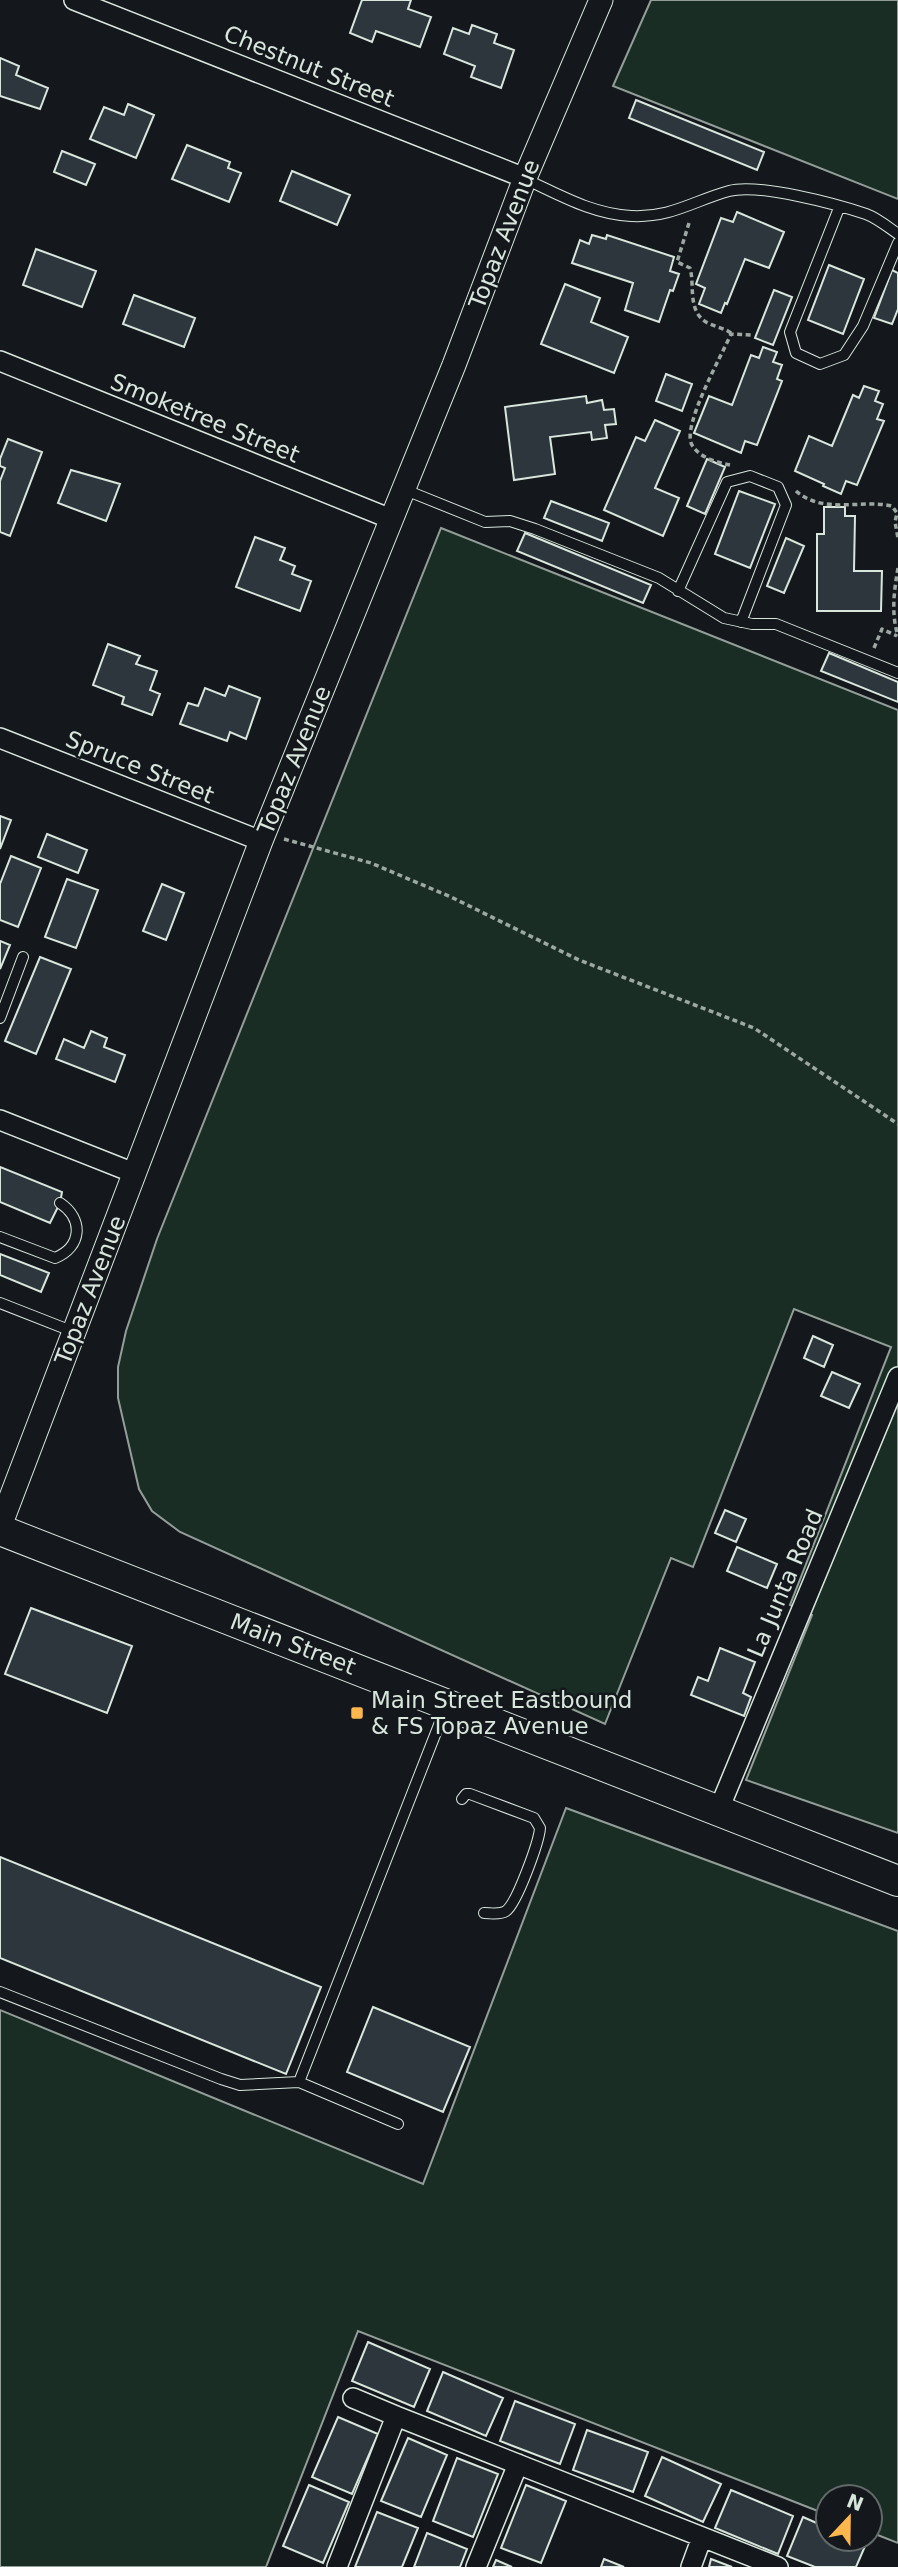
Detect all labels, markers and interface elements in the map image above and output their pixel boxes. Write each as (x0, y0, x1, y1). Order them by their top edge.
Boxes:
street label: Chestnut Street (220, 20, 398, 112)
street label: Topaz Avenue (463, 156, 544, 313)
street label: Smoketree Street (107, 368, 303, 468)
street label: Topaz Avenue (252, 682, 336, 839)
street label: Spruce Street (62, 725, 218, 809)
street label: Topaz Avenue (49, 1212, 130, 1369)
street label: La Junta Road (742, 1505, 828, 1661)
street label: Main Street (227, 1608, 359, 1680)
place label: Main Street Eastbound & FS Topaz Avenue (371, 1687, 632, 1739)
marker: Main Street Eastbound & FS Topaz Avenue (349, 1705, 365, 1721)
north arrow (814, 2483, 884, 2553)
text: N (844, 2489, 867, 2515)

